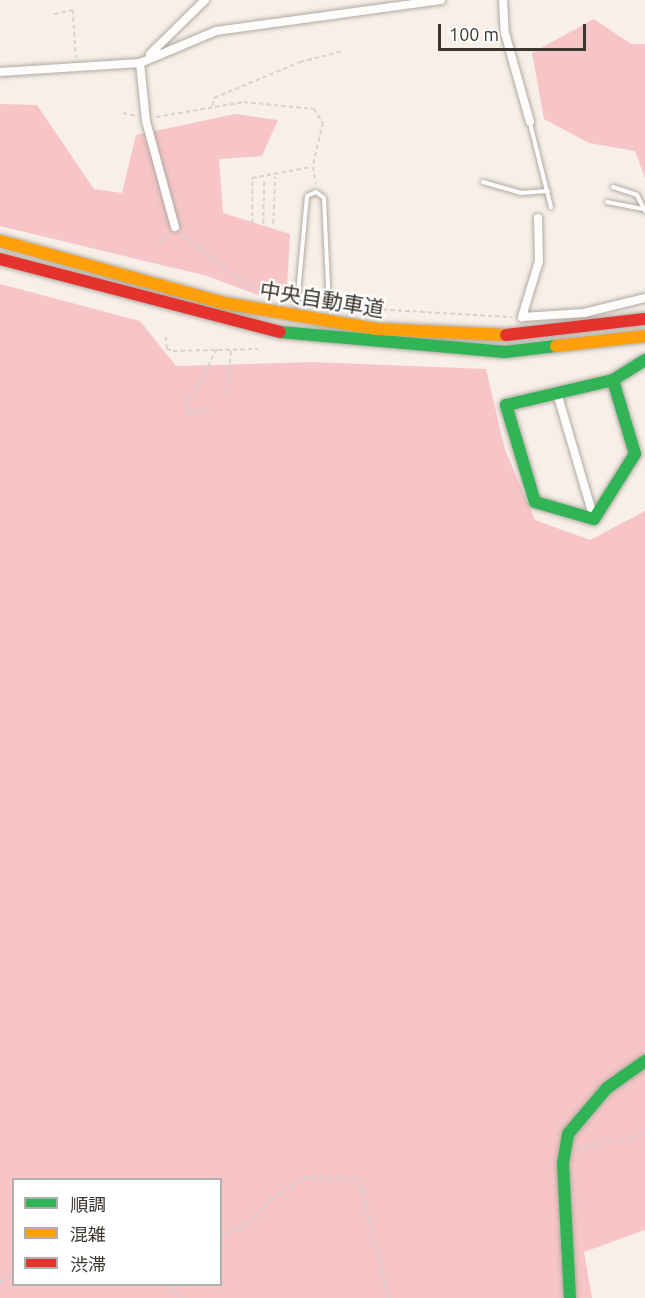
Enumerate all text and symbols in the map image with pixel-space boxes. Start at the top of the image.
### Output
scale bar [441,12,590,50]
text: 100 m [449,24,499,44]
street label: 中央自動車道 [258,277,386,321]
legend [12,1178,222,1286]
text: 順調 [70,1194,106,1214]
text: 混雑 [70,1224,106,1244]
text: 渋滞 [70,1254,106,1274]

